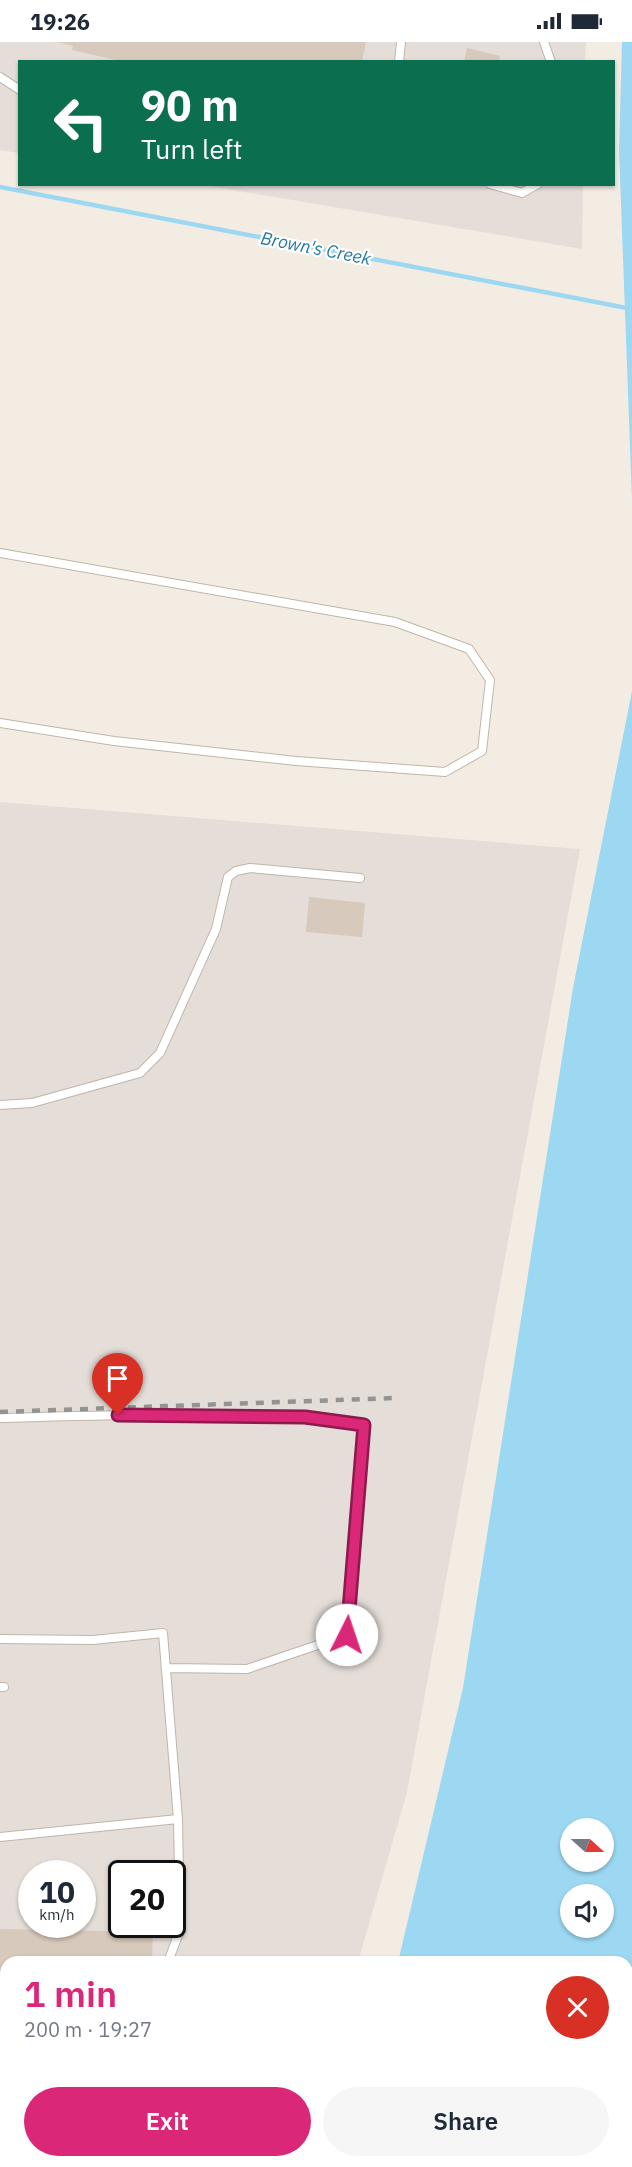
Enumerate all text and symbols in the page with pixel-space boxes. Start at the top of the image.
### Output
text: 19:26 [30,7,90,36]
text: 90 m [141,78,239,133]
icon: left [42,84,120,162]
text: Turn left [141,131,242,166]
water label: Brown's Creek [259,226,374,270]
pin [92,1353,143,1415]
icon: arrive [101,1362,134,1395]
position arrow [315,1603,379,1667]
north arrow [560,1818,614,1872]
map controls [560,1818,614,1938]
speed limit sign: 20 [108,1860,186,1938]
text: 10 [39,1872,75,1911]
button: sound [560,1884,614,1938]
text: km/h [39,1905,75,1924]
text: 1 min [24,1970,117,2017]
button: close [546,1976,609,2039]
text: 200 m · 19:27 [24,2016,152,2043]
button: Exit [24,2087,311,2156]
button: Share [323,2087,609,2156]

